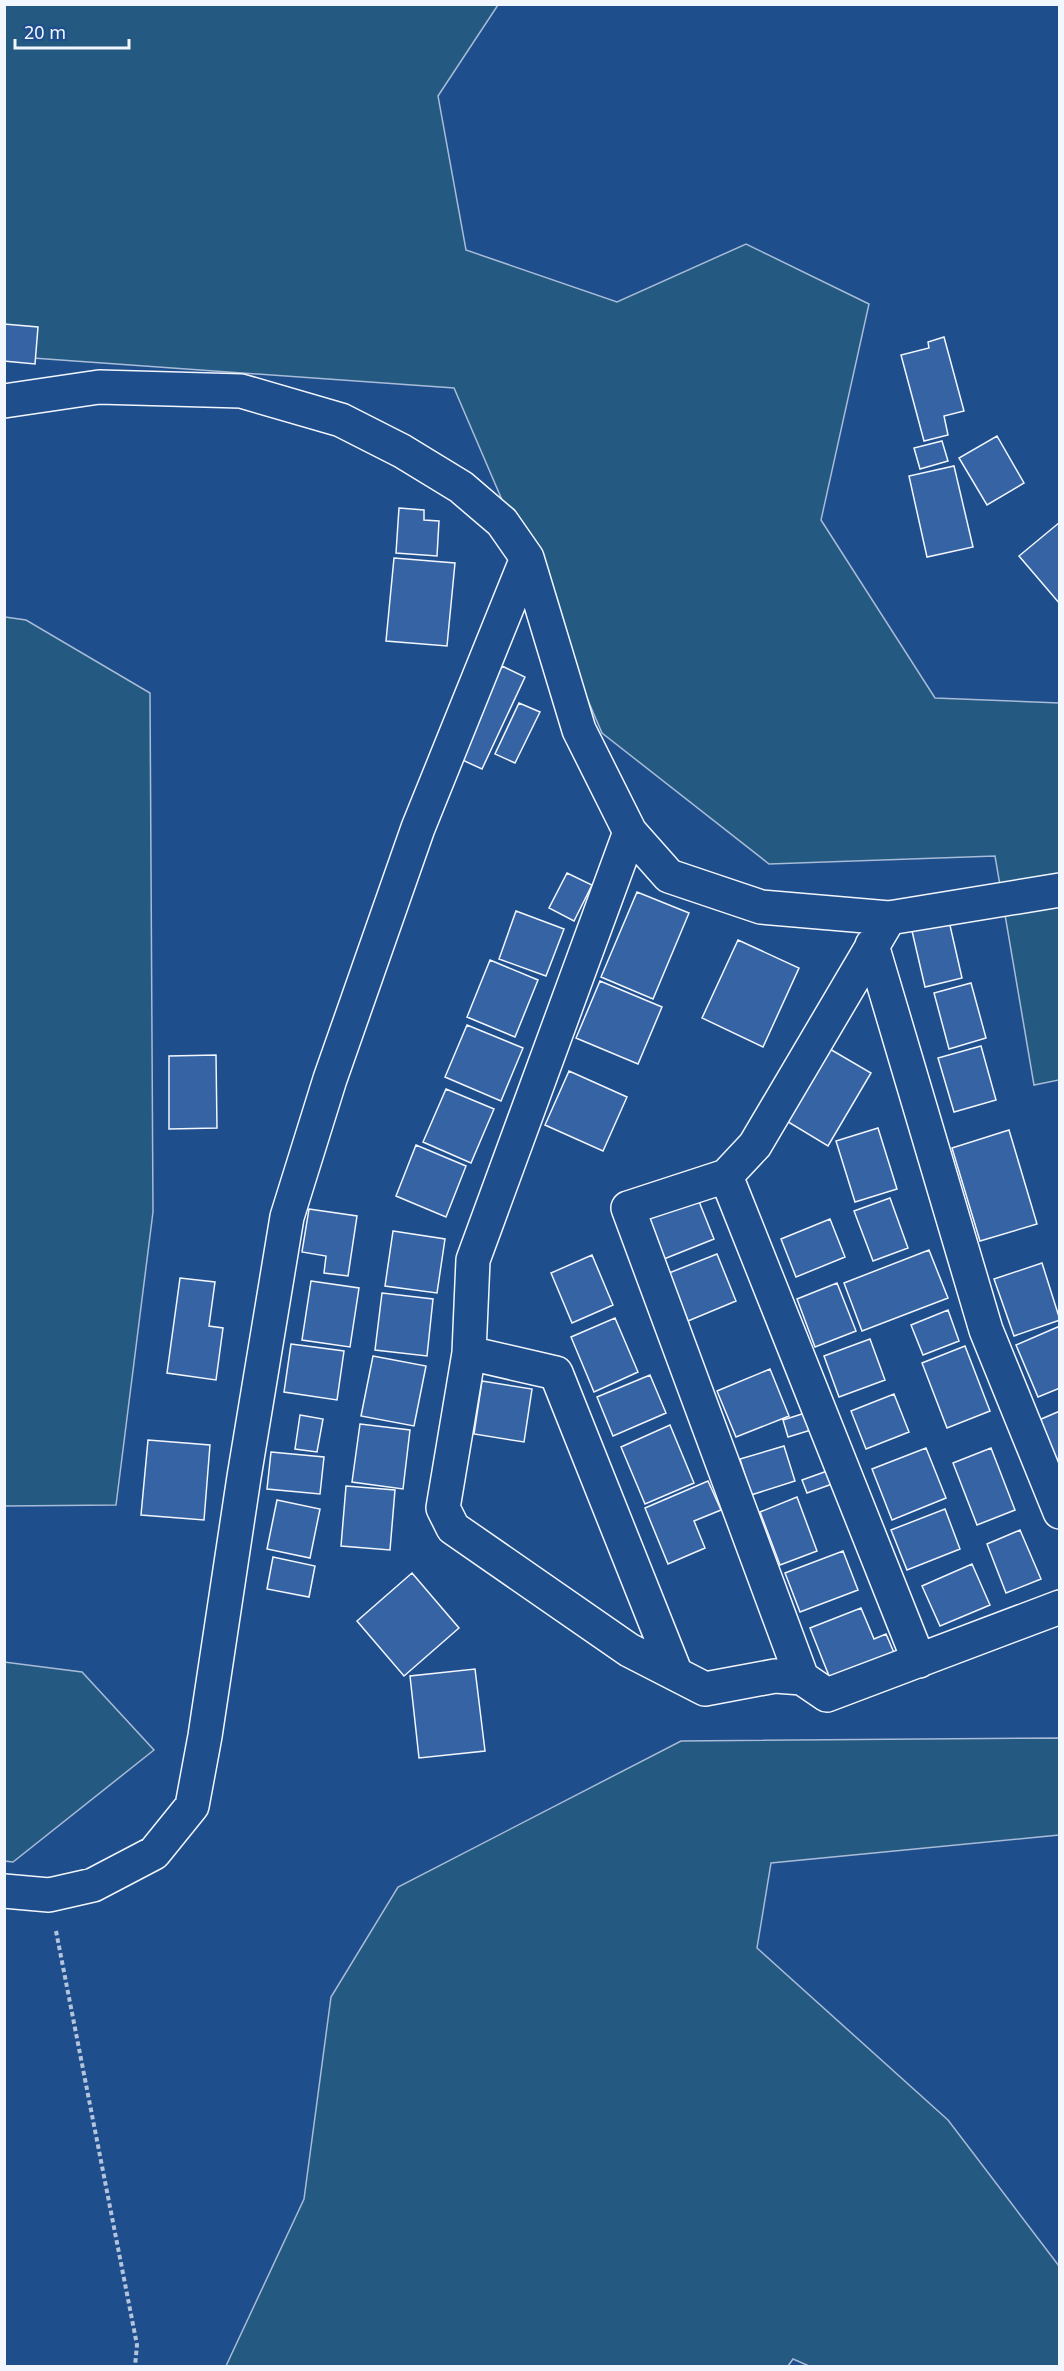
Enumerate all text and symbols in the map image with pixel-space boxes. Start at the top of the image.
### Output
scale bar [15,12,129,50]
text: 20 m [24,20,66,44]

